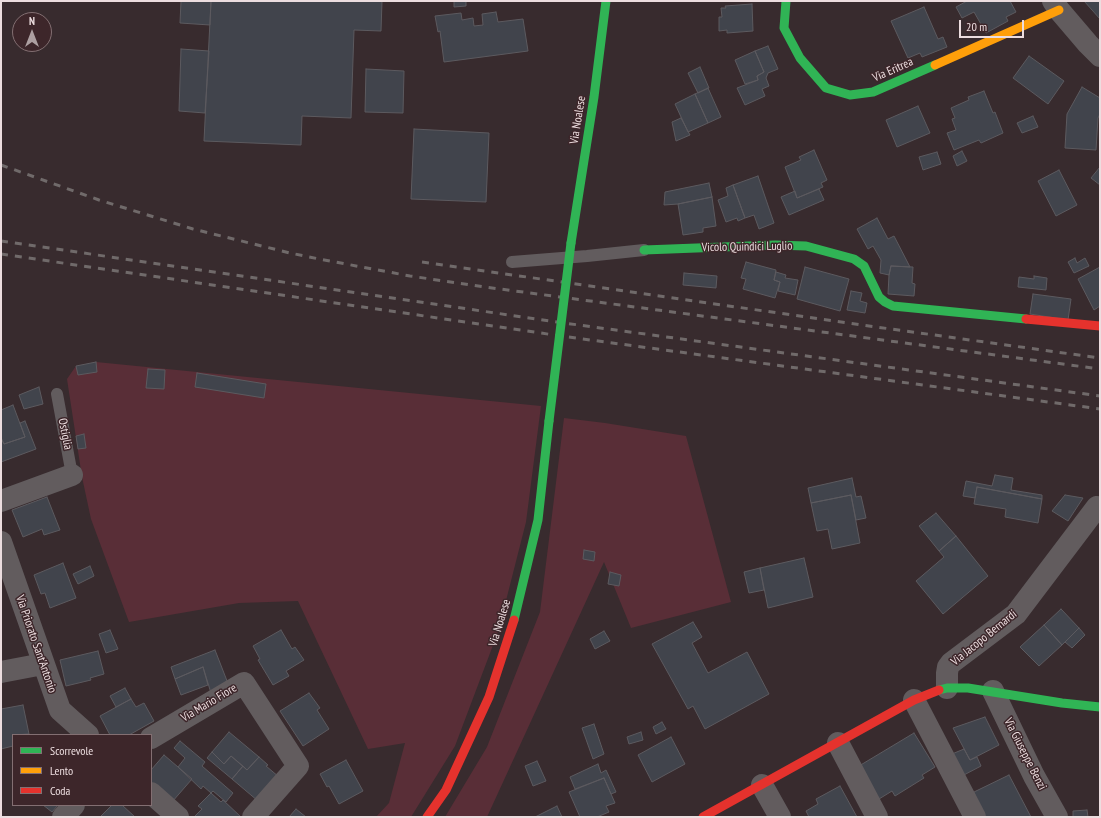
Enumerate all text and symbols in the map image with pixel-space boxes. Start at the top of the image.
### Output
north arrow [12,12,52,52]
scale bar [961,12,1026,38]
text: N [29,14,35,28]
text: 20 m [966,19,987,34]
street label: Via Eritrea [870,55,916,85]
street label: Via Noalese [567,95,589,145]
street label: Vicolo Quindici Luglio [702,239,792,255]
street label: Ostiglia [55,417,75,451]
street label: Via Priorato Sant'Antonio [12,593,60,695]
street label: Via Noalese [486,598,514,648]
street label: Via Jacopo Bernardi [948,607,1020,669]
street label: Via Mario Fiore [178,681,240,725]
street label: Via Giuseppe Benzi [1001,716,1049,792]
legend [12,734,152,806]
text: Scorrevole [50,743,93,758]
text: Lento [50,763,73,778]
text: Coda [50,783,70,798]

